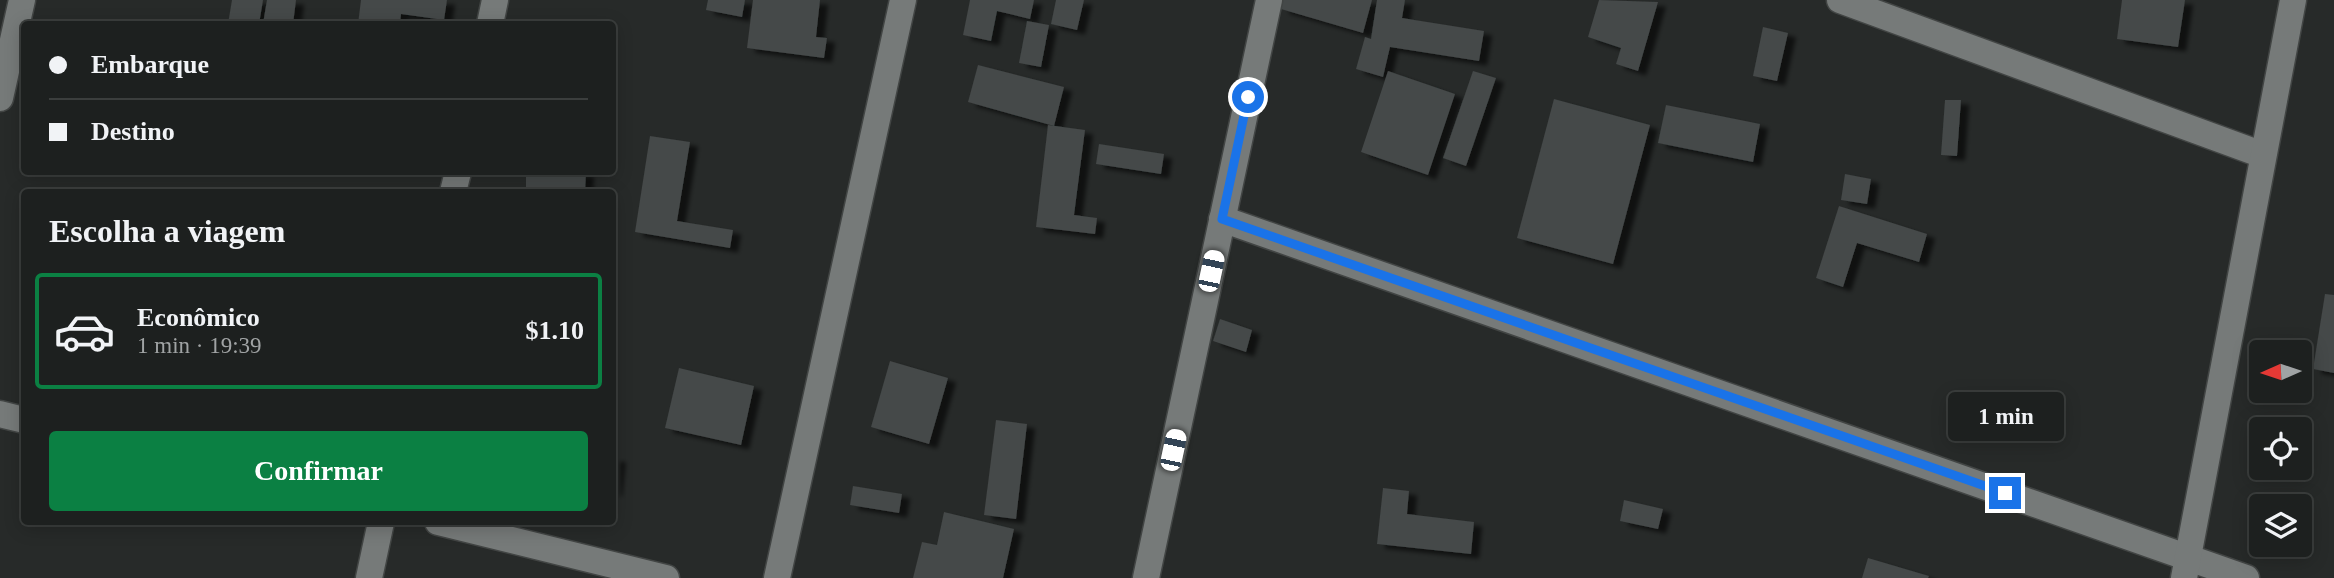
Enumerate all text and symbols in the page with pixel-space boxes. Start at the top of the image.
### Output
text: Embarque [91,50,209,79]
route start [1232,81,1264,113]
text: Destino [91,117,175,146]
text: Escolha a viagem [49,213,285,249]
car [1197,248,1226,294]
icon: car [53,300,116,363]
text: Econômico [137,303,260,332]
text: $1.10 [526,316,584,345]
text: 1 min · 19:39 [137,333,262,358]
north arrow [2249,340,2312,402]
map controls [2249,340,2312,557]
callout: 1 min [1947,392,2063,440]
text: 1 min [1978,404,2034,429]
button: locate [2249,417,2312,480]
car [1159,427,1188,473]
button: Confirmar [49,431,588,511]
route end [1989,477,2021,509]
button: layers [2249,494,2312,557]

